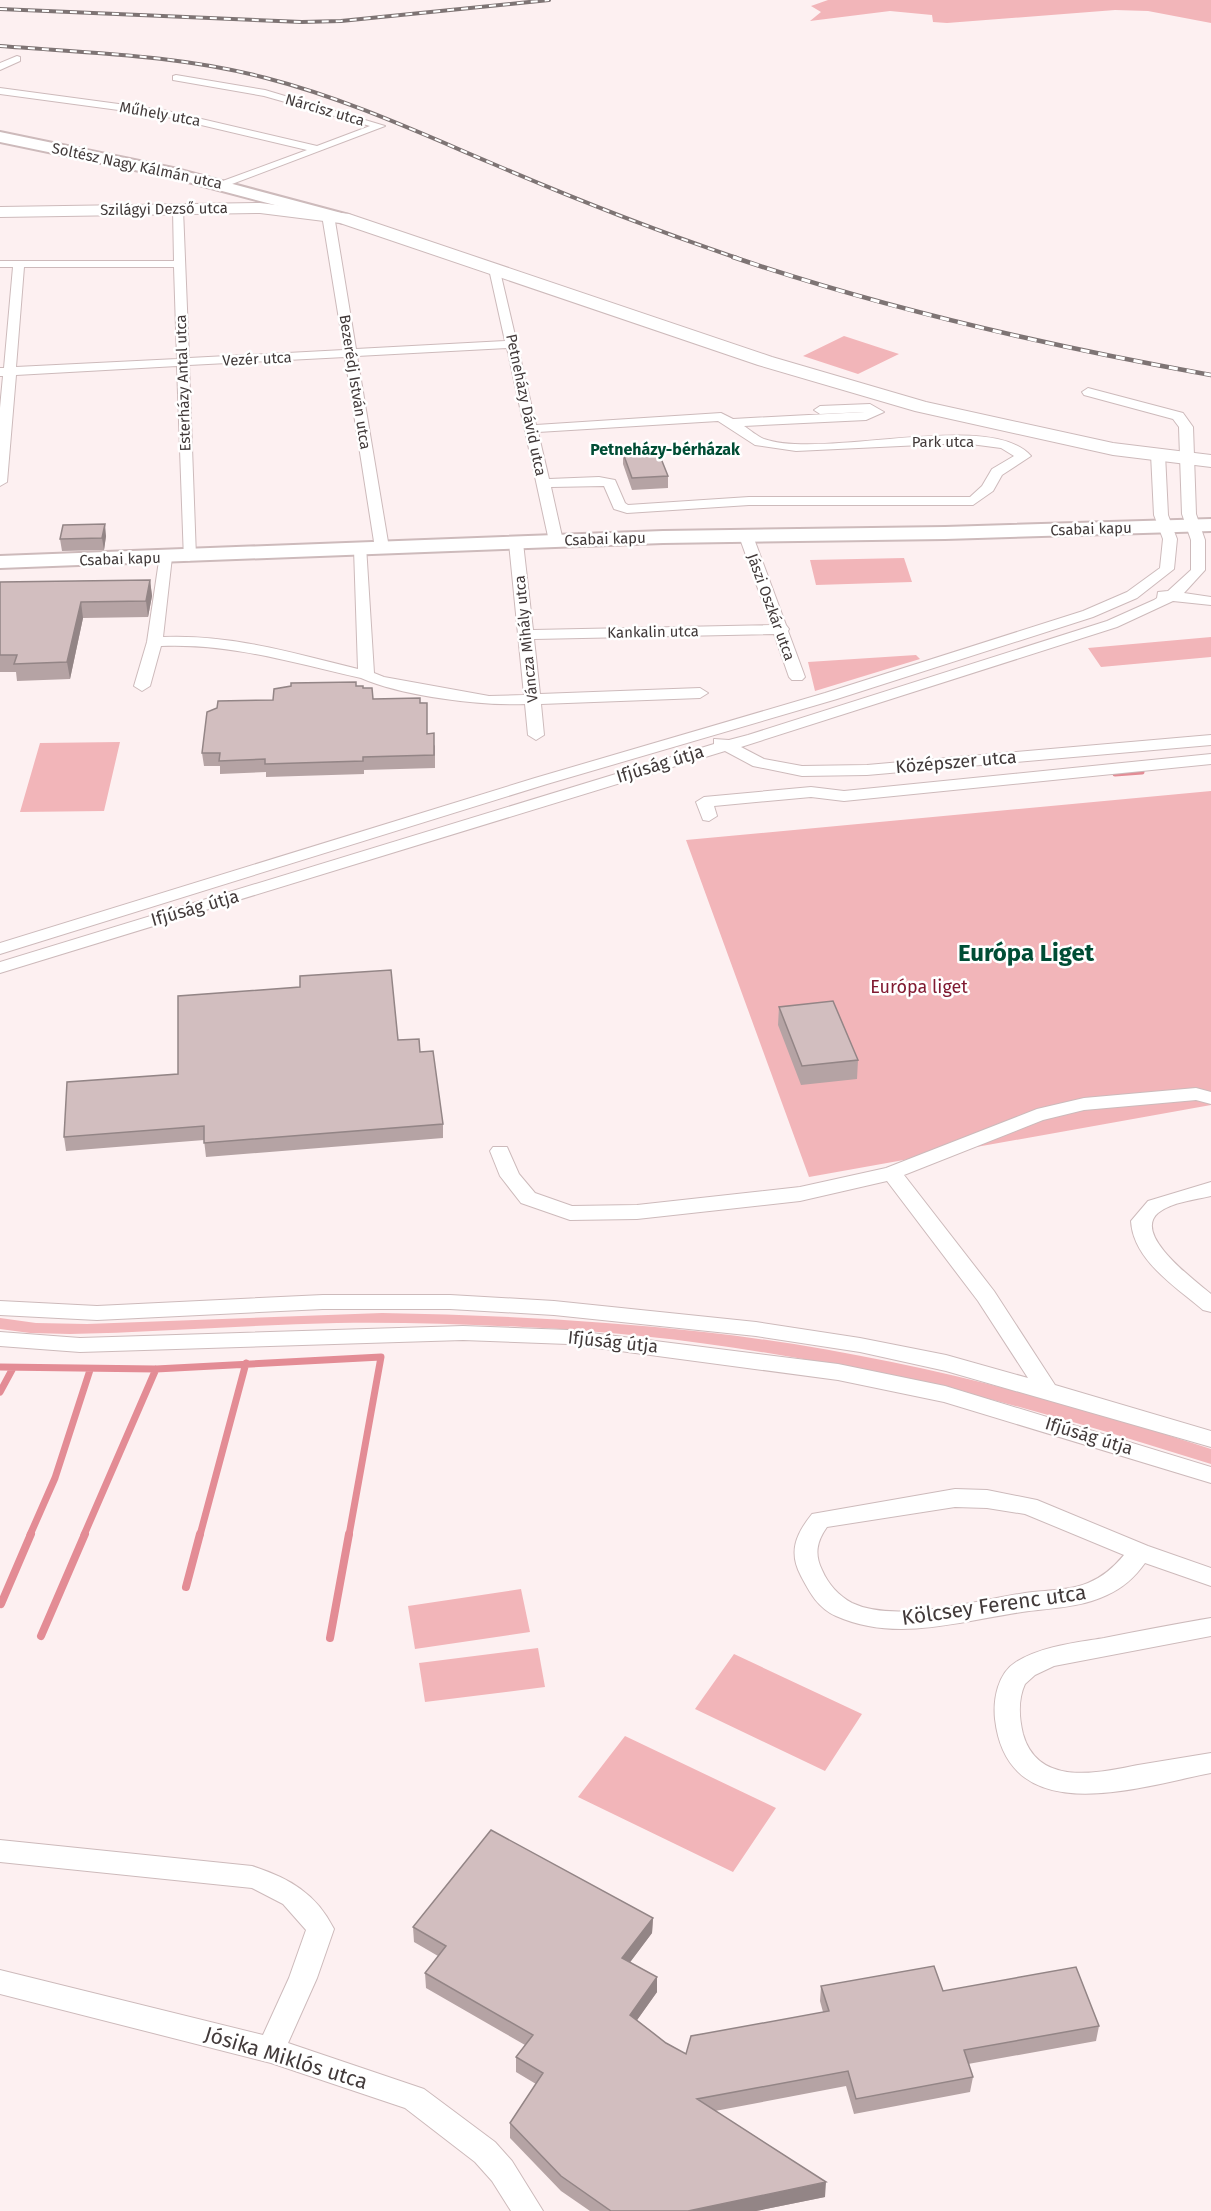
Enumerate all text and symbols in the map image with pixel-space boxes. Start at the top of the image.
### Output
street label: Nárcisz utca [283,90,367,130]
street label: Műhely utca [118,98,202,130]
street label: Soltész Nagy Kálmán utca [50,139,224,193]
street label: Szilágyi Dezső utca [100,199,228,219]
street label: Bezerédj István utca [335,313,375,451]
street label: Esterházy Antal utca [172,314,194,452]
street label: Petneházy Dávid utca [502,332,550,478]
street label: Vezér utca [222,348,292,370]
street label: Park utca [912,433,974,451]
district label: Petneházy-bérházak [590,440,740,459]
street label: Csabai kapu [1050,519,1132,539]
street label: Csabai kapu [564,529,646,549]
street label: Csabai kapu [79,549,161,569]
street label: Jászi Oszkár utca [743,551,799,663]
street label: Váncza Mihály utca [510,575,542,703]
street label: Kankalin utca [607,622,699,642]
street label: Ifjúság útja [613,740,707,788]
street label: Középszer utca [894,746,1018,778]
street label: Ifjúság útja [148,885,242,931]
district label: Európa Liget [958,939,1095,967]
park label: Európa liget [870,976,968,998]
street label: Ifjúság útja [567,1326,659,1358]
street label: Ifjúság útja [1042,1412,1136,1460]
street label: Kölcsey Ferenc utca [900,1579,1088,1631]
street label: Jósika Miklós utca [201,2021,371,2095]

